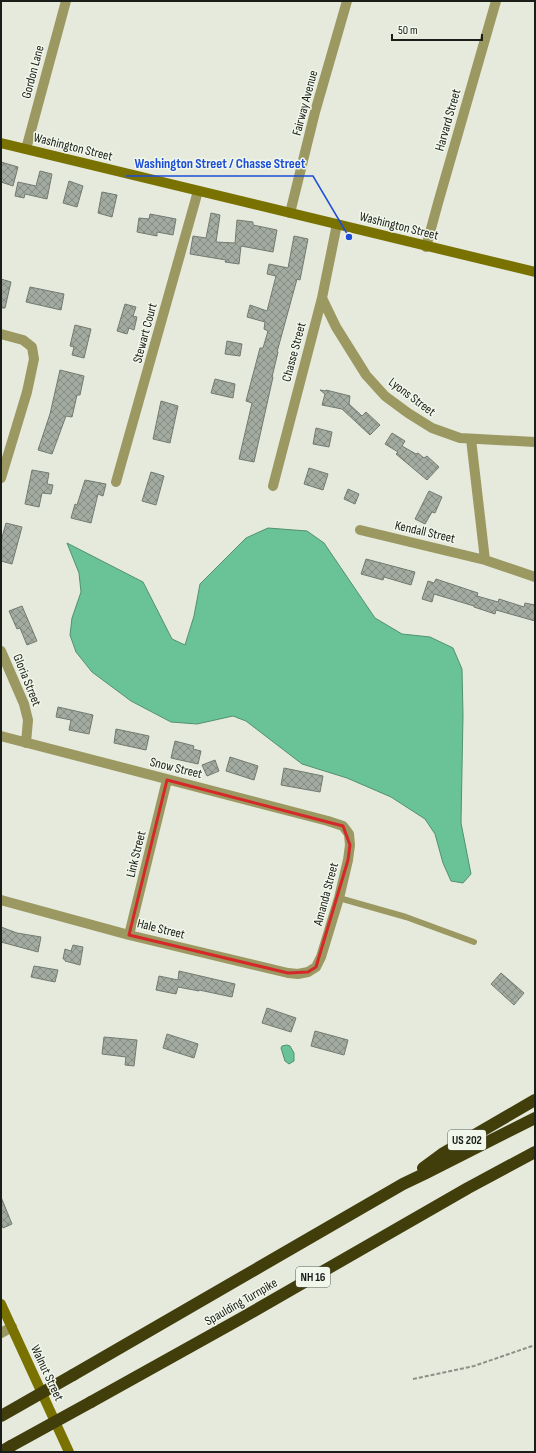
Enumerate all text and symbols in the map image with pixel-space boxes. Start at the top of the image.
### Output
scale bar [392,16,482,42]
text: 50 m [398,23,418,38]
street label: Gordon Lane [18,44,48,100]
street label: Fairway Avenue [289,69,321,137]
street label: Harvard Street [432,87,464,153]
street label: Washington Street [32,129,114,165]
callout: Washington Street / Chasse Street [126,150,313,176]
text: Washington Street / Chasse Street [135,155,306,172]
street label: Washington Street [358,208,440,244]
street label: Stewart Court [129,301,161,365]
street label: Chasse Street [278,321,310,383]
street label: Lyons Street [385,374,439,420]
street label: Kendall Street [393,517,457,547]
street label: Gloria Street [9,652,45,709]
street label: Snow Street [148,754,204,782]
street label: Link Street [123,829,149,879]
street label: Amanda Street [310,861,342,928]
street label: Hale Street [135,915,187,943]
road number: US 202 [448,1130,486,1150]
road number: NH 16 [296,1267,330,1287]
street label: Spaulding Turnpike [202,1275,280,1329]
street label: Walnut Street [27,1342,67,1404]

